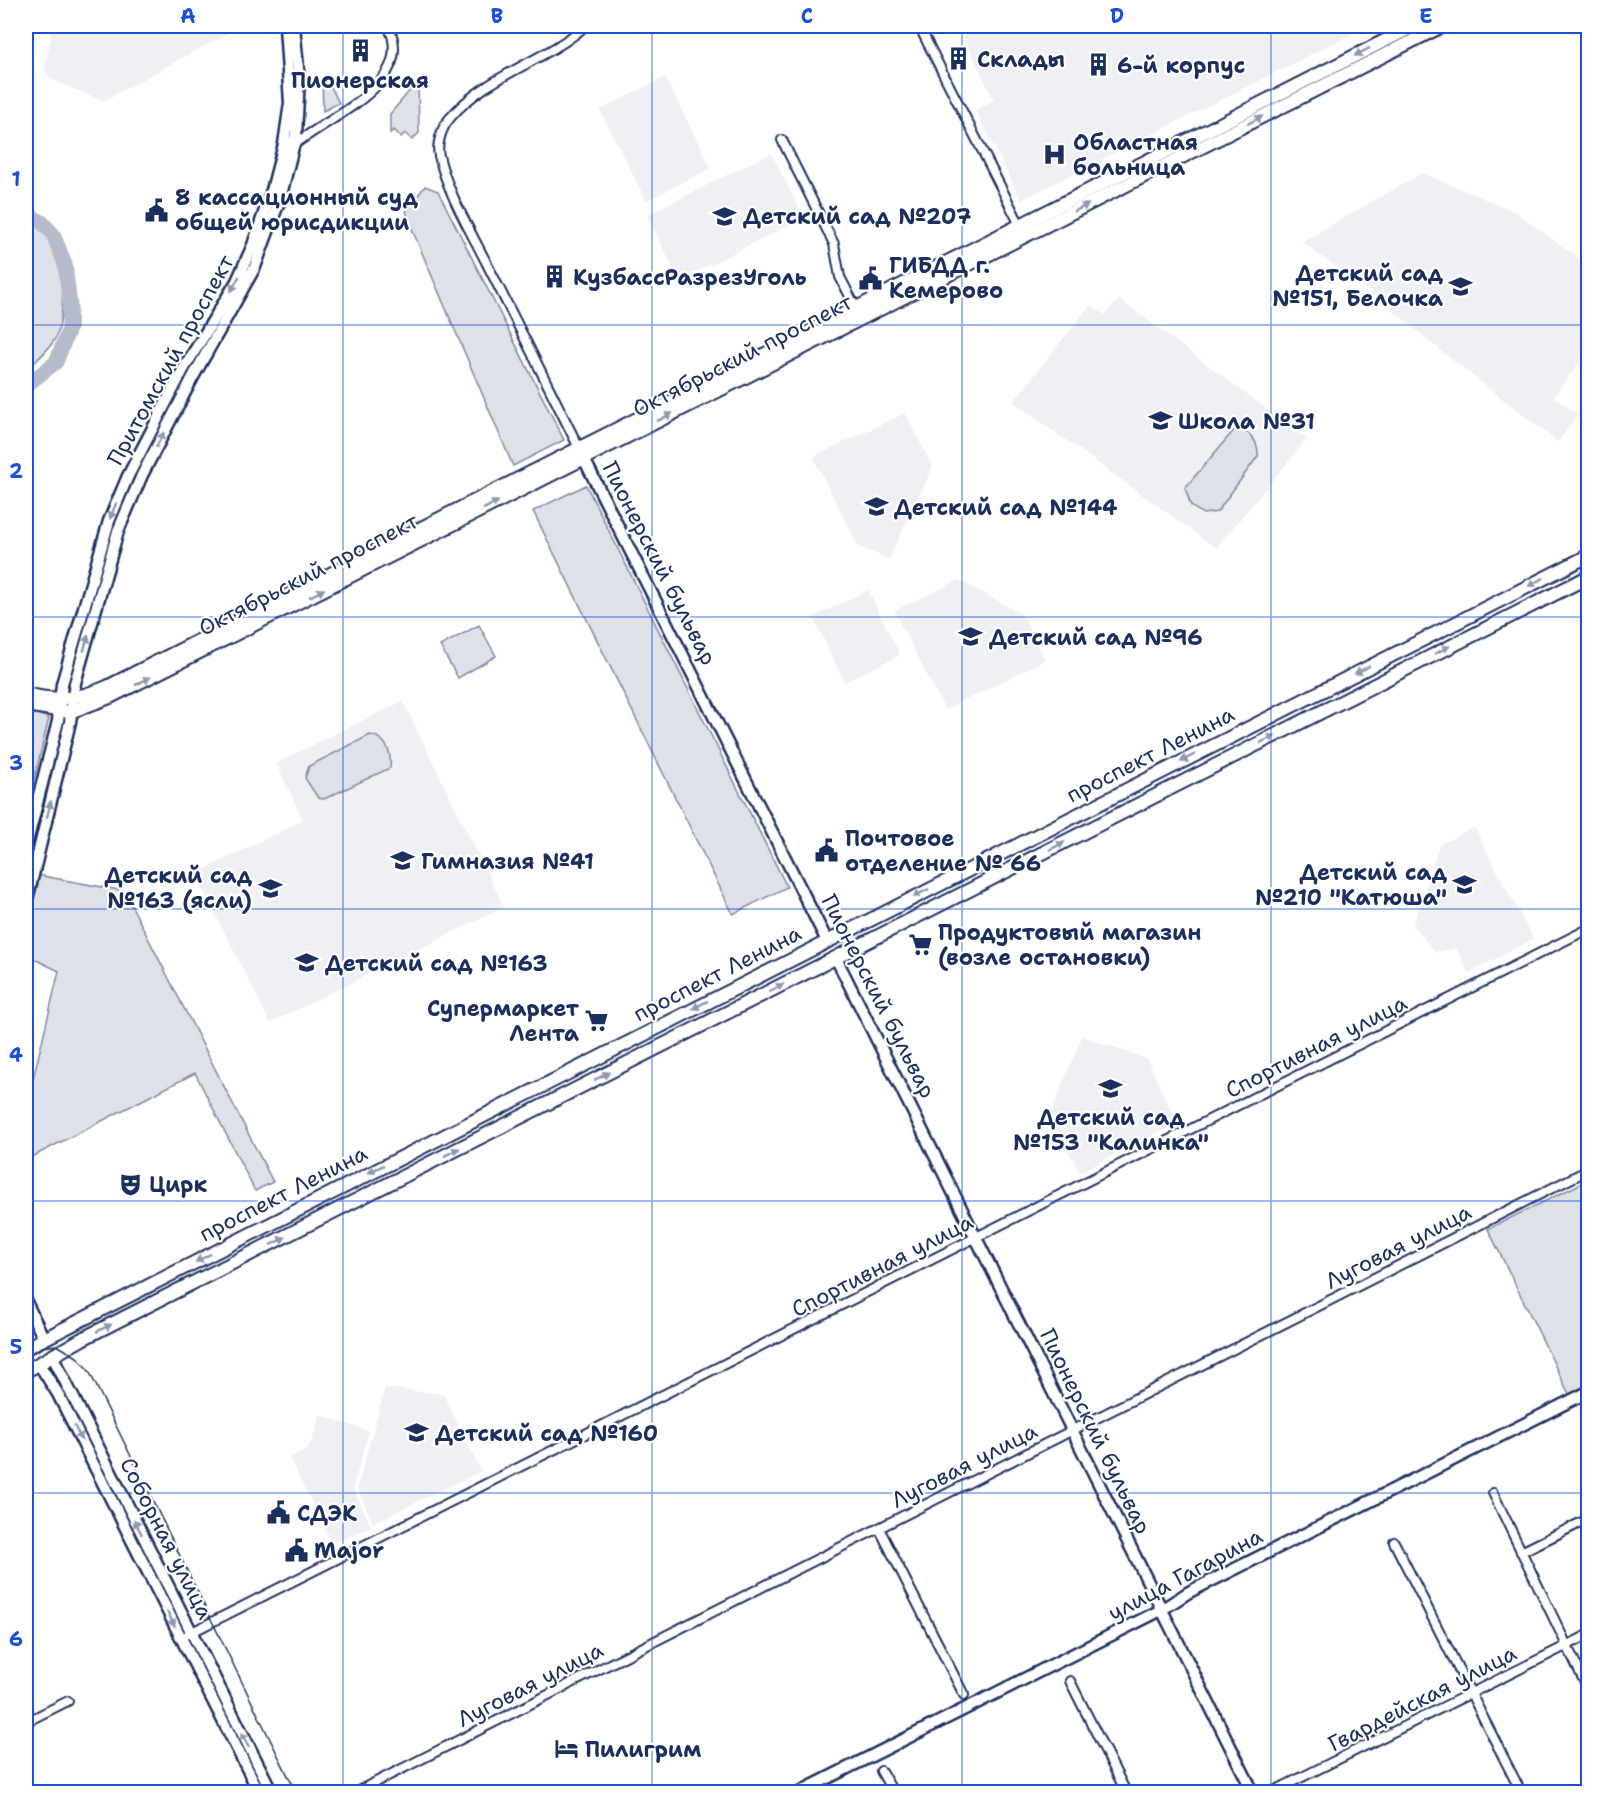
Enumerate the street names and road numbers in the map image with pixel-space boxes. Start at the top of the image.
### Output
street label: Притомский проспект [100,249,241,471]
street label: Октябрьский проспект [627,287,858,423]
street label: Пионерский бульвар [596,456,724,670]
street label: Октябрьский проспект [193,506,424,642]
street label: проспект Ленина [1061,699,1239,809]
street label: Пионерский бульвар [815,889,943,1103]
street label: проспект Ленина [628,918,806,1028]
street label: Спортивная улица [1221,988,1412,1105]
street label: проспект Ленина [194,1138,372,1248]
street label: Луговая улица [1320,1197,1476,1296]
street label: Спортивная улица [787,1207,978,1324]
street label: Пионерский бульвар [1033,1324,1158,1539]
street label: Луговая улица [886,1416,1042,1515]
street label: Соборная улица [113,1452,220,1624]
street label: улица Гагарина [1103,1521,1268,1627]
street label: Луговая улица [452,1635,608,1734]
street label: Гвардейская улица [1323,1638,1522,1759]

